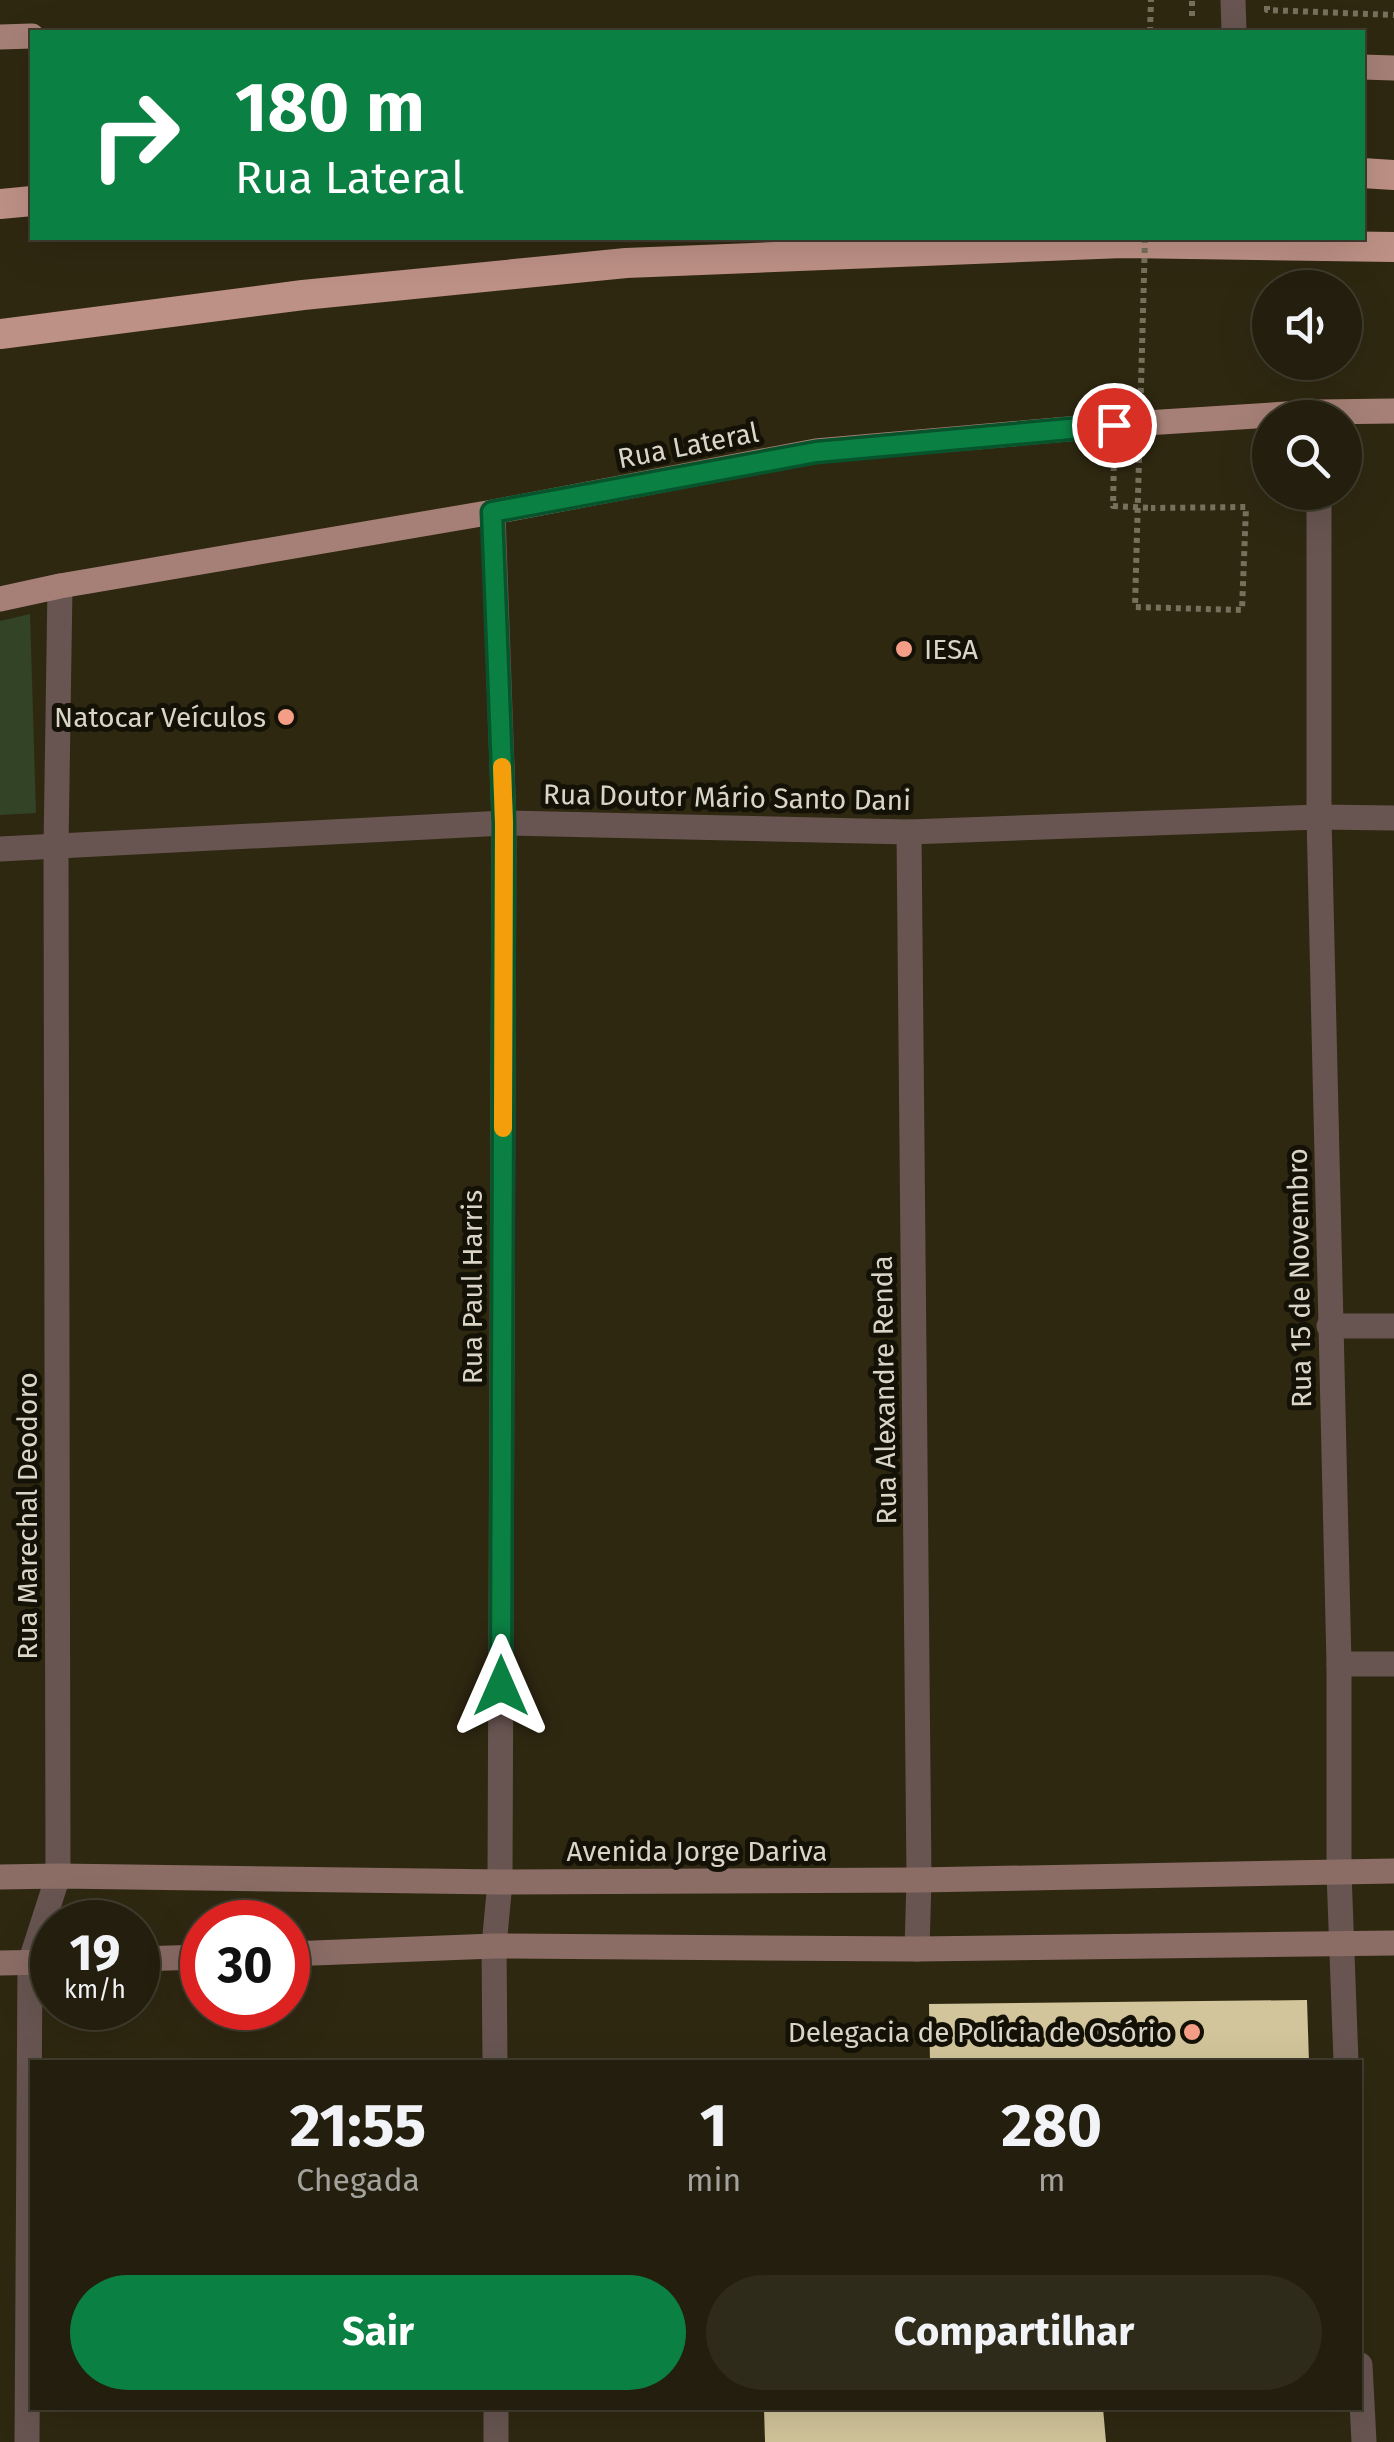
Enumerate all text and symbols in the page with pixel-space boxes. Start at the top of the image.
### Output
text: 180 m [235,66,425,150]
icon: right [70,70,200,200]
text: Rua Lateral [235,151,464,205]
map controls [1252,270,1362,510]
button: sound [1252,270,1362,380]
pin [1072,383,1157,468]
icon: arrive [1087,398,1142,453]
button: search [1252,400,1362,510]
street label: Rua Lateral [615,416,761,475]
place label: IESA [924,633,978,666]
marker: IESA [893,638,915,660]
place label: Natocar Veículos [54,701,266,734]
marker: Natocar Veículos [275,706,297,728]
street label: Rua Doutor Mário Santo Dani [543,778,911,817]
street label: Rua 15 de Novembro [1281,1148,1318,1408]
street label: Rua Paul Harris [456,1190,489,1384]
street label: Rua Alexandre Renda [866,1255,903,1525]
street label: Rua Marechal Deodoro [11,1372,44,1660]
position arrow [449,1634,553,1738]
street label: Avenida Jorge Dariva [567,1835,828,1868]
speed limit sign: 30 [180,1900,310,2030]
text: 19 [69,1923,121,1983]
text: km/h [64,1975,126,2005]
place label: Delegacia de Polícia de Osório [788,2016,1172,2049]
marker: Delegacia de Polícia de Osório [1181,2021,1203,2043]
text: 21:55 [290,2090,426,2162]
text: 1 [700,2090,728,2162]
text: 280 [1001,2090,1102,2162]
text: Chegada [296,2161,420,2199]
text: min [686,2161,741,2199]
text: m [1038,2161,1065,2199]
button: Sair [70,2275,686,2390]
button: Compartilhar [706,2275,1322,2390]

